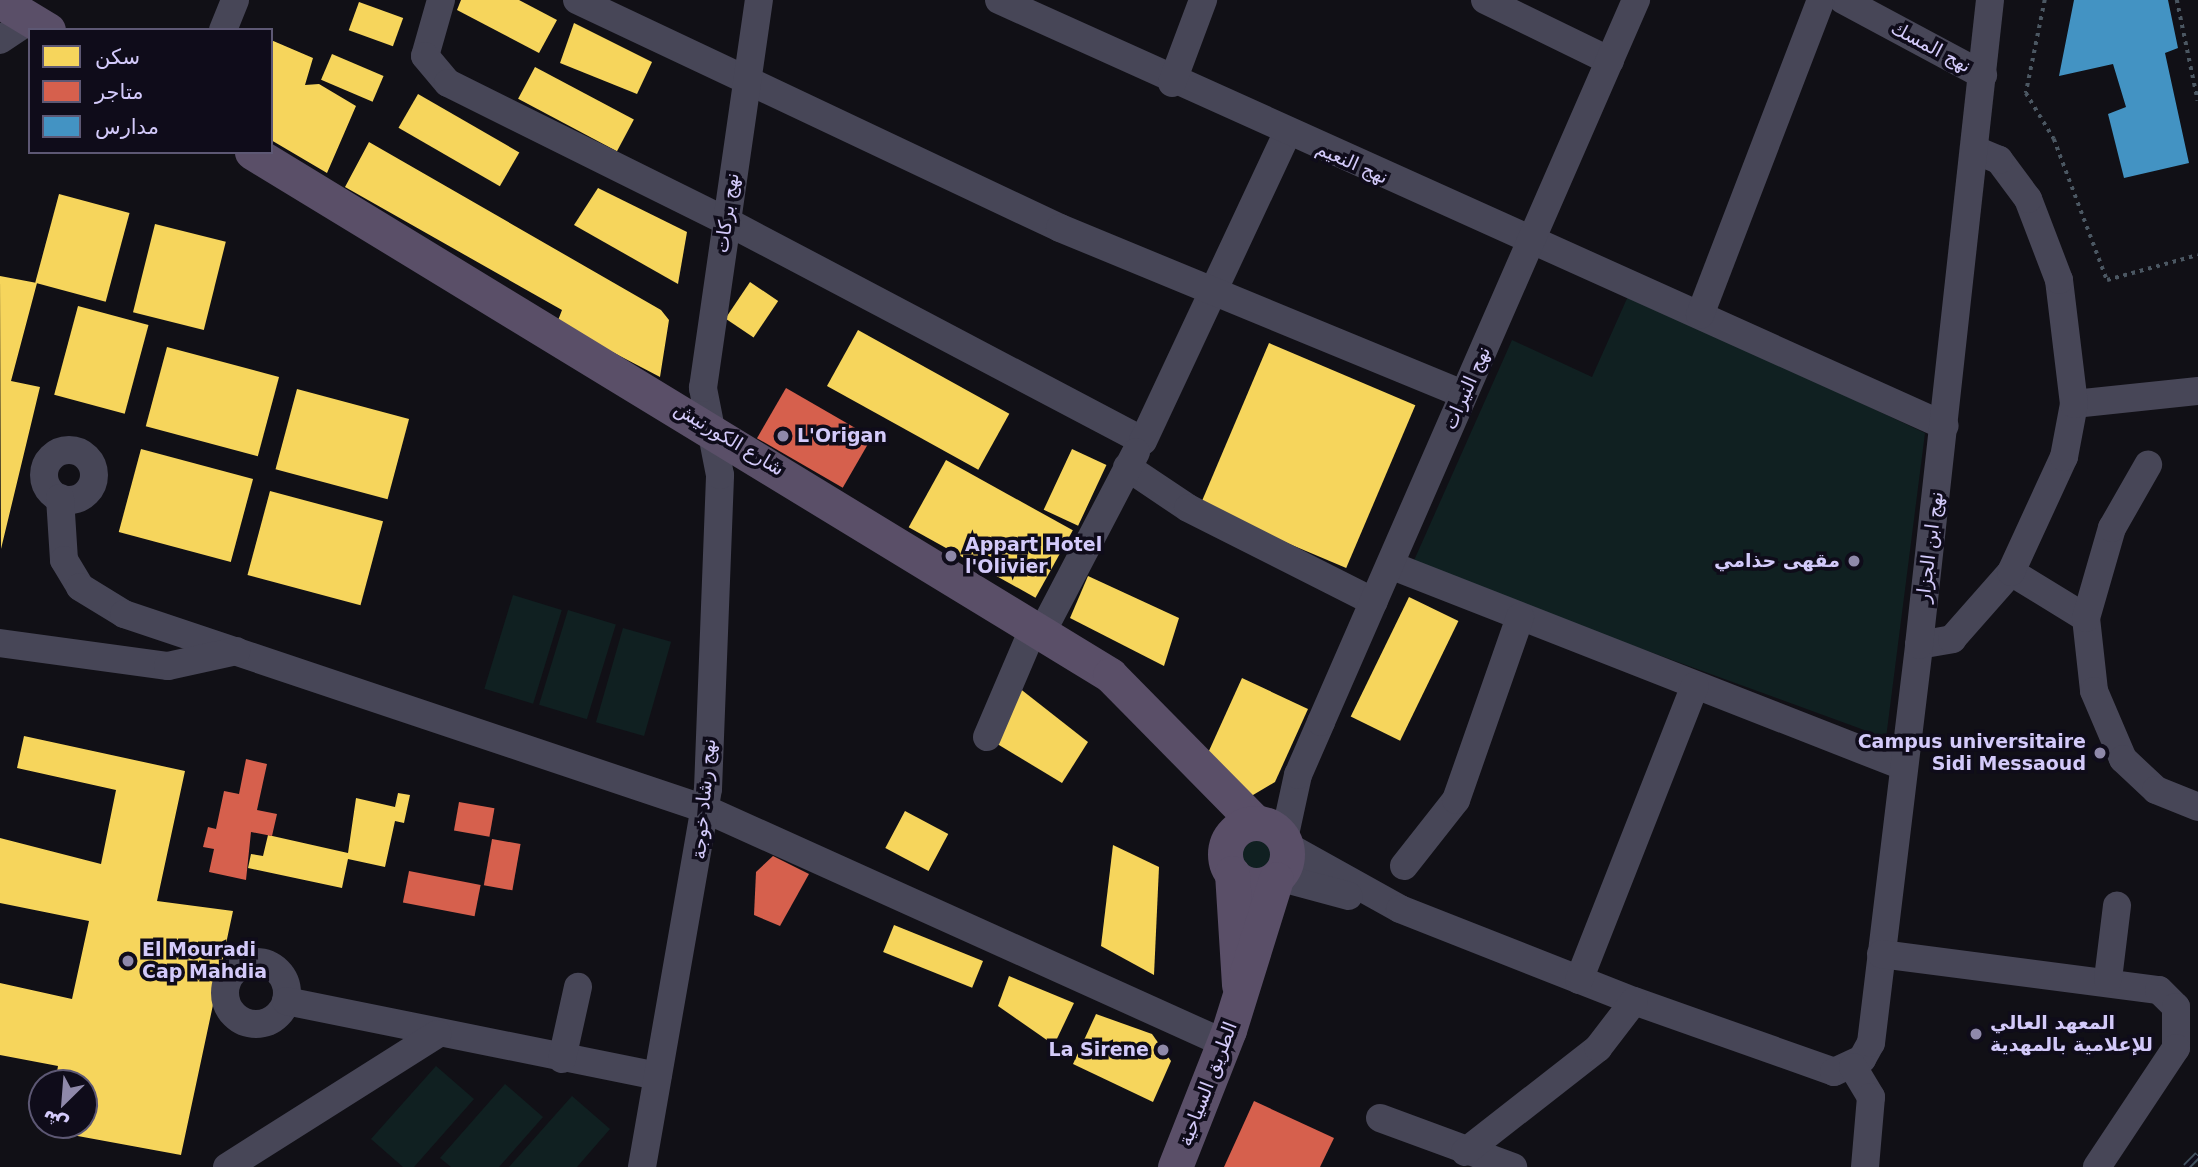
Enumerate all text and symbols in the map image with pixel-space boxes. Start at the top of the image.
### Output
street label: نهج المسك [1887,16,1975,78]
legend [28,28,273,154]
text: سكن [95,45,140,69]
text: متاجر [95,80,144,104]
text: مدارس [95,115,159,139]
street label: نهج النعيم [1312,137,1392,189]
street label: نهج بركات [710,171,744,255]
street label: نهج النيرات [1439,343,1495,433]
street label: شارع الكورنيش [670,397,788,481]
place label: L'Origan [797,425,887,447]
marker: L'Origan [775,428,791,444]
street label: نهج ابن الجزار [1912,490,1948,604]
place label: Appart Hotel l'Olivier [965,534,1102,578]
marker: Appart Hotel l'Olivier [943,548,959,564]
place label: مقهى حذامي [1714,550,1840,572]
marker: مقهى حذامي [1846,553,1862,569]
place label: Campus universitaire Sidi Messaoud [1858,731,2086,775]
street label: نهج رشاد خوجة [687,738,721,860]
marker: Campus universitaire Sidi Messaoud [2092,745,2108,761]
place label: El Mouradi Cap Mahdia [142,939,267,983]
marker: El Mouradi Cap Mahdia [120,953,136,969]
place label: المعهد العالي للإعلامية بالمهدية [1990,1012,2153,1056]
street label: الطريق السياحية [1174,1019,1242,1149]
marker: المعهد العالي للإعلامية بالمهدية [1968,1026,1984,1042]
place label: La Sirene [1049,1039,1149,1061]
marker: La Sirene [1155,1042,1171,1058]
north arrow [28,1069,98,1139]
text: ش [38,1106,72,1137]

